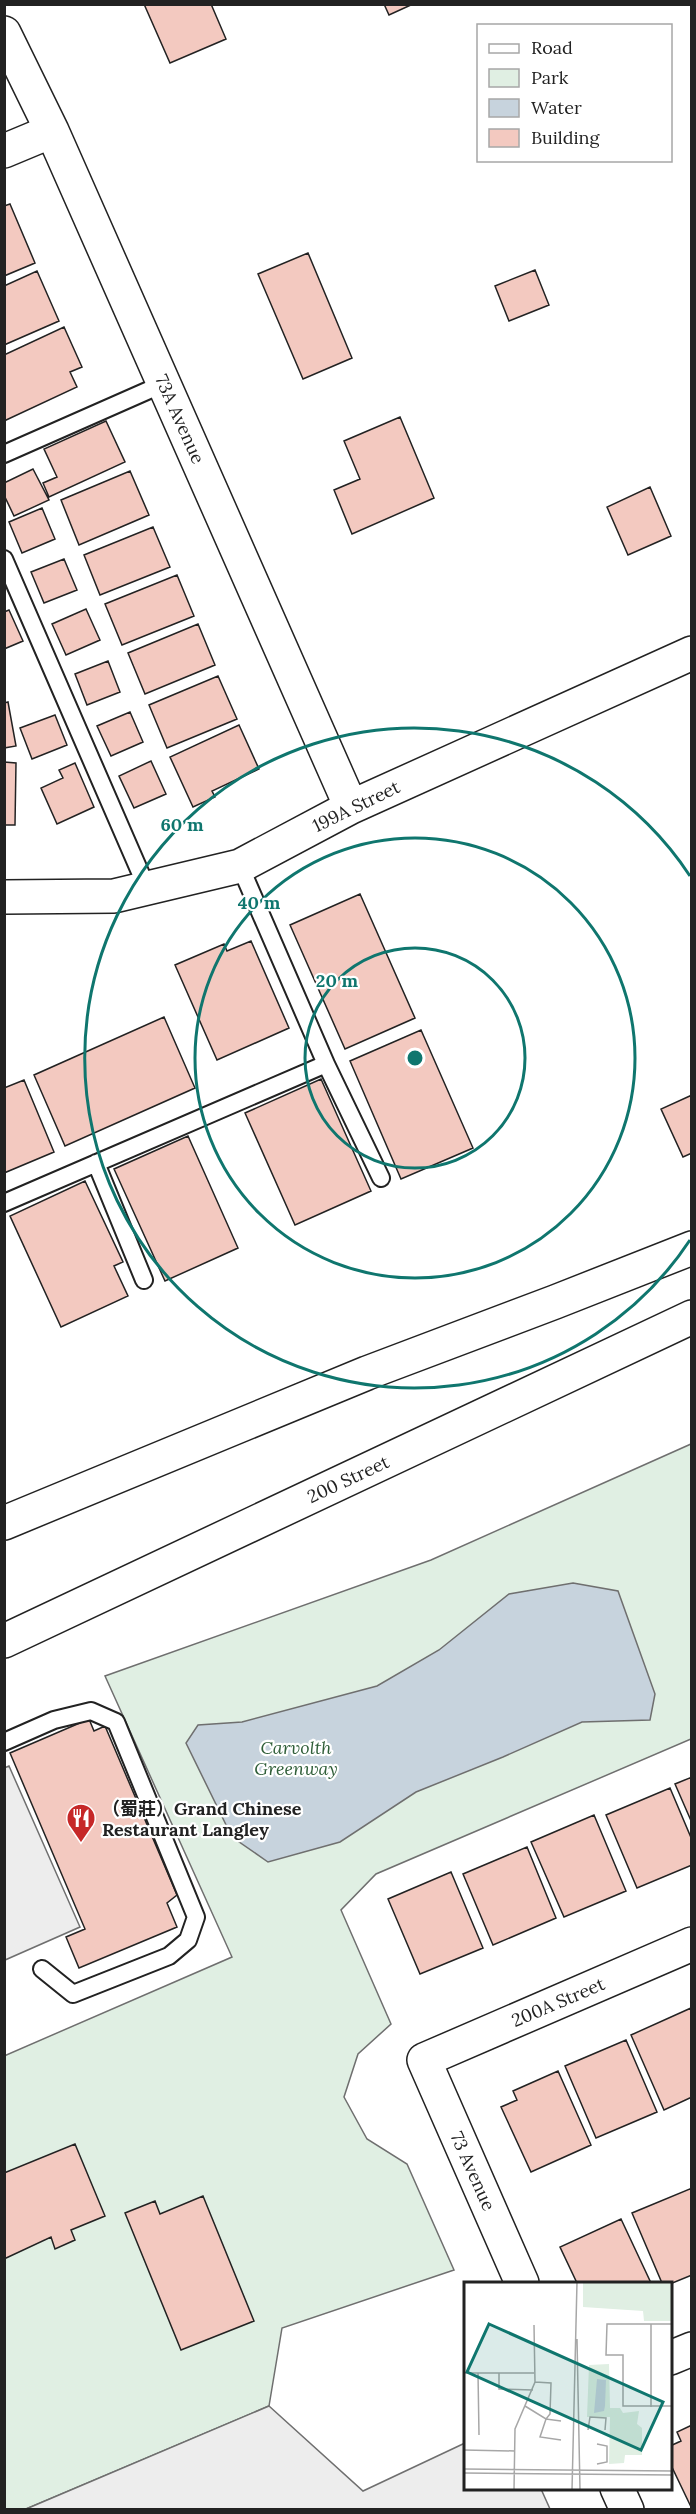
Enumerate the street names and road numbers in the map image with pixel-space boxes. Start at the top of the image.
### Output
street label: 73A Avenue [150,371,210,467]
street label: 199A Street [309,775,403,837]
street label: 200 Street [303,1450,393,1508]
street label: 200A Street [508,1972,608,2032]
street label: 73 Avenue [445,2128,501,2214]

